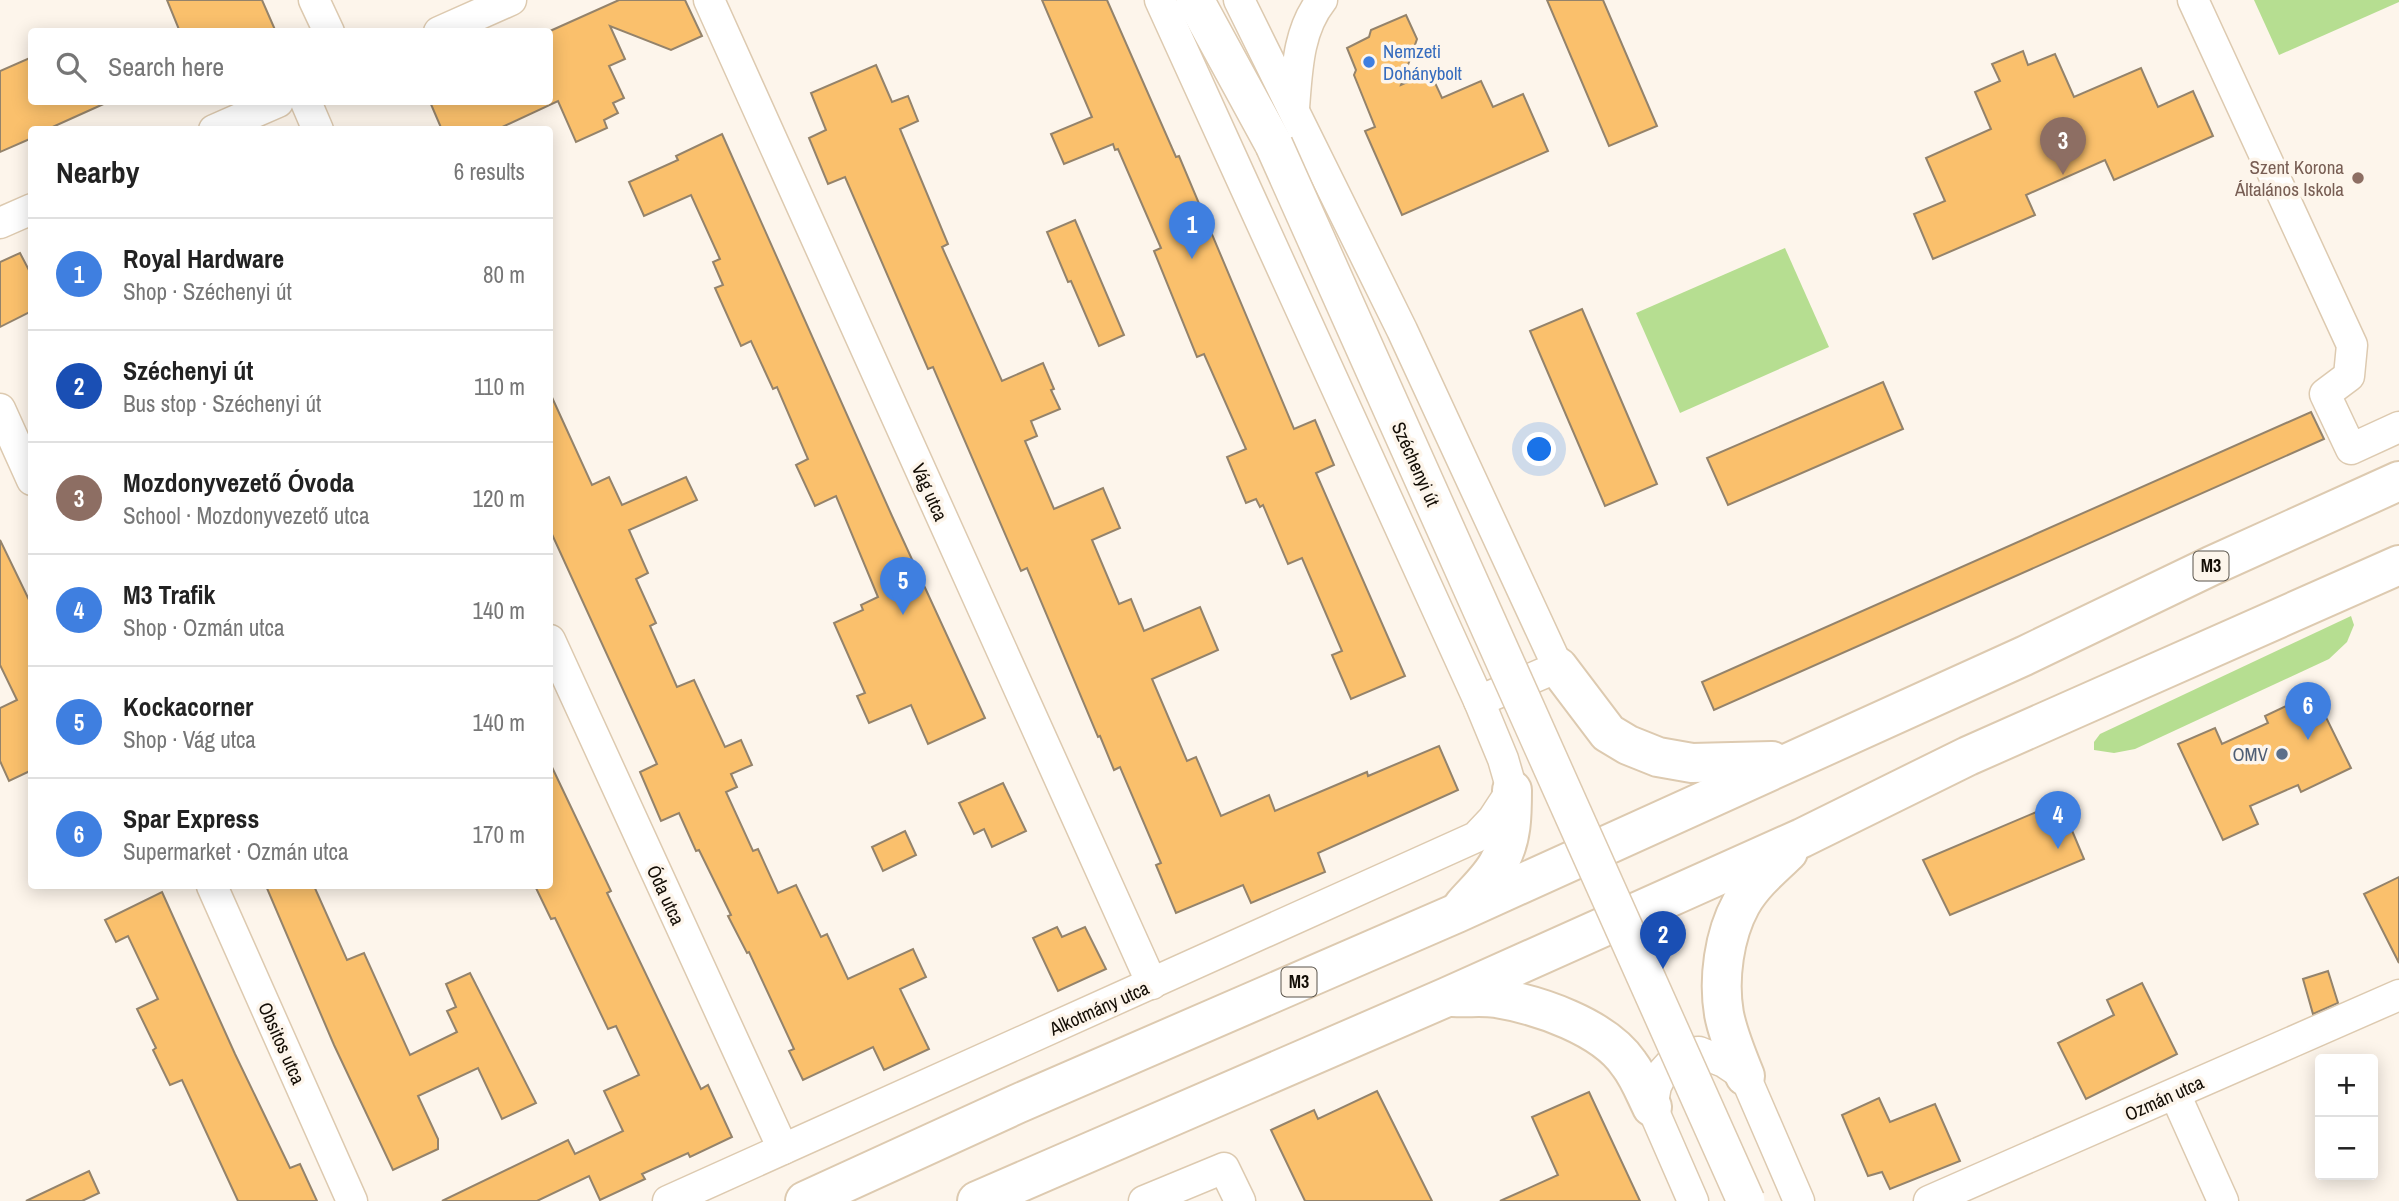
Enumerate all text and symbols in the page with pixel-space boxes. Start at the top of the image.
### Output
search box [28,28,553,105]
place label: Nemzeti Dohánybolt [1383,38,1462,86]
icon: search [52,48,90,86]
text: Search here [108,49,224,84]
marker: Nemzeti Dohánybolt [1361,54,1377,70]
pin: 3 [2040,117,2086,175]
text: Nearby [56,152,139,192]
place label: Szent Korona Általános Iskola [2234,154,2344,202]
text: 6 results [454,156,525,187]
marker: Szent Korona Általános Iskola [2350,170,2366,186]
pin: 1 [1169,201,1215,259]
text: Royal Hardware [123,241,284,276]
text: 1 [74,259,84,290]
text: 80 m [483,259,525,290]
text: Shop · Széchenyi út [123,276,292,307]
text: Széchenyi út [123,353,253,388]
text: 2 [74,371,84,402]
text: 110 m [474,371,525,402]
text: Bus stop · Széchenyi út [123,388,321,419]
street label: Széchenyi út [1386,418,1446,511]
your location [1522,432,1556,466]
street label: Vág utca [906,459,954,525]
text: Mozdonyvezető Óvoda [123,465,354,500]
text: 3 [74,483,84,514]
text: 120 m [473,483,525,514]
text: School · Mozdonyvezető utca [123,500,369,531]
road number: M3 [2194,552,2228,580]
pin: 5 [880,557,926,615]
text: M3 Trafik [123,577,215,612]
text: 4 [74,595,84,626]
text: 140 m [473,595,525,626]
text: Shop · Ozmán utca [123,612,284,643]
pin: 6 [2285,682,2331,740]
text: Kockacorner [123,689,253,724]
text: 5 [74,707,84,738]
text: 140 m [473,707,525,738]
text: Shop · Vág utca [123,724,256,755]
place label: OMV [2233,741,2269,767]
marker: OMV [2274,746,2290,762]
pin: 4 [2035,791,2081,849]
text: Spar Express [123,801,259,836]
text: 6 [74,819,84,850]
text: 170 m [473,819,525,850]
text: Supermarket · Ozmán utca [123,836,348,867]
street label: Óda utca [641,861,691,929]
pin: 2 [1640,911,1686,969]
road number: M3 [1282,967,1316,996]
street label: Alkotmány utca [1044,974,1153,1042]
street label: Obsitos utca [252,998,312,1089]
map controls [2315,1054,2378,1180]
button: + [2315,1054,2378,1117]
street label: Ozmán utca [2120,1069,2208,1127]
button: − [2315,1117,2378,1180]

